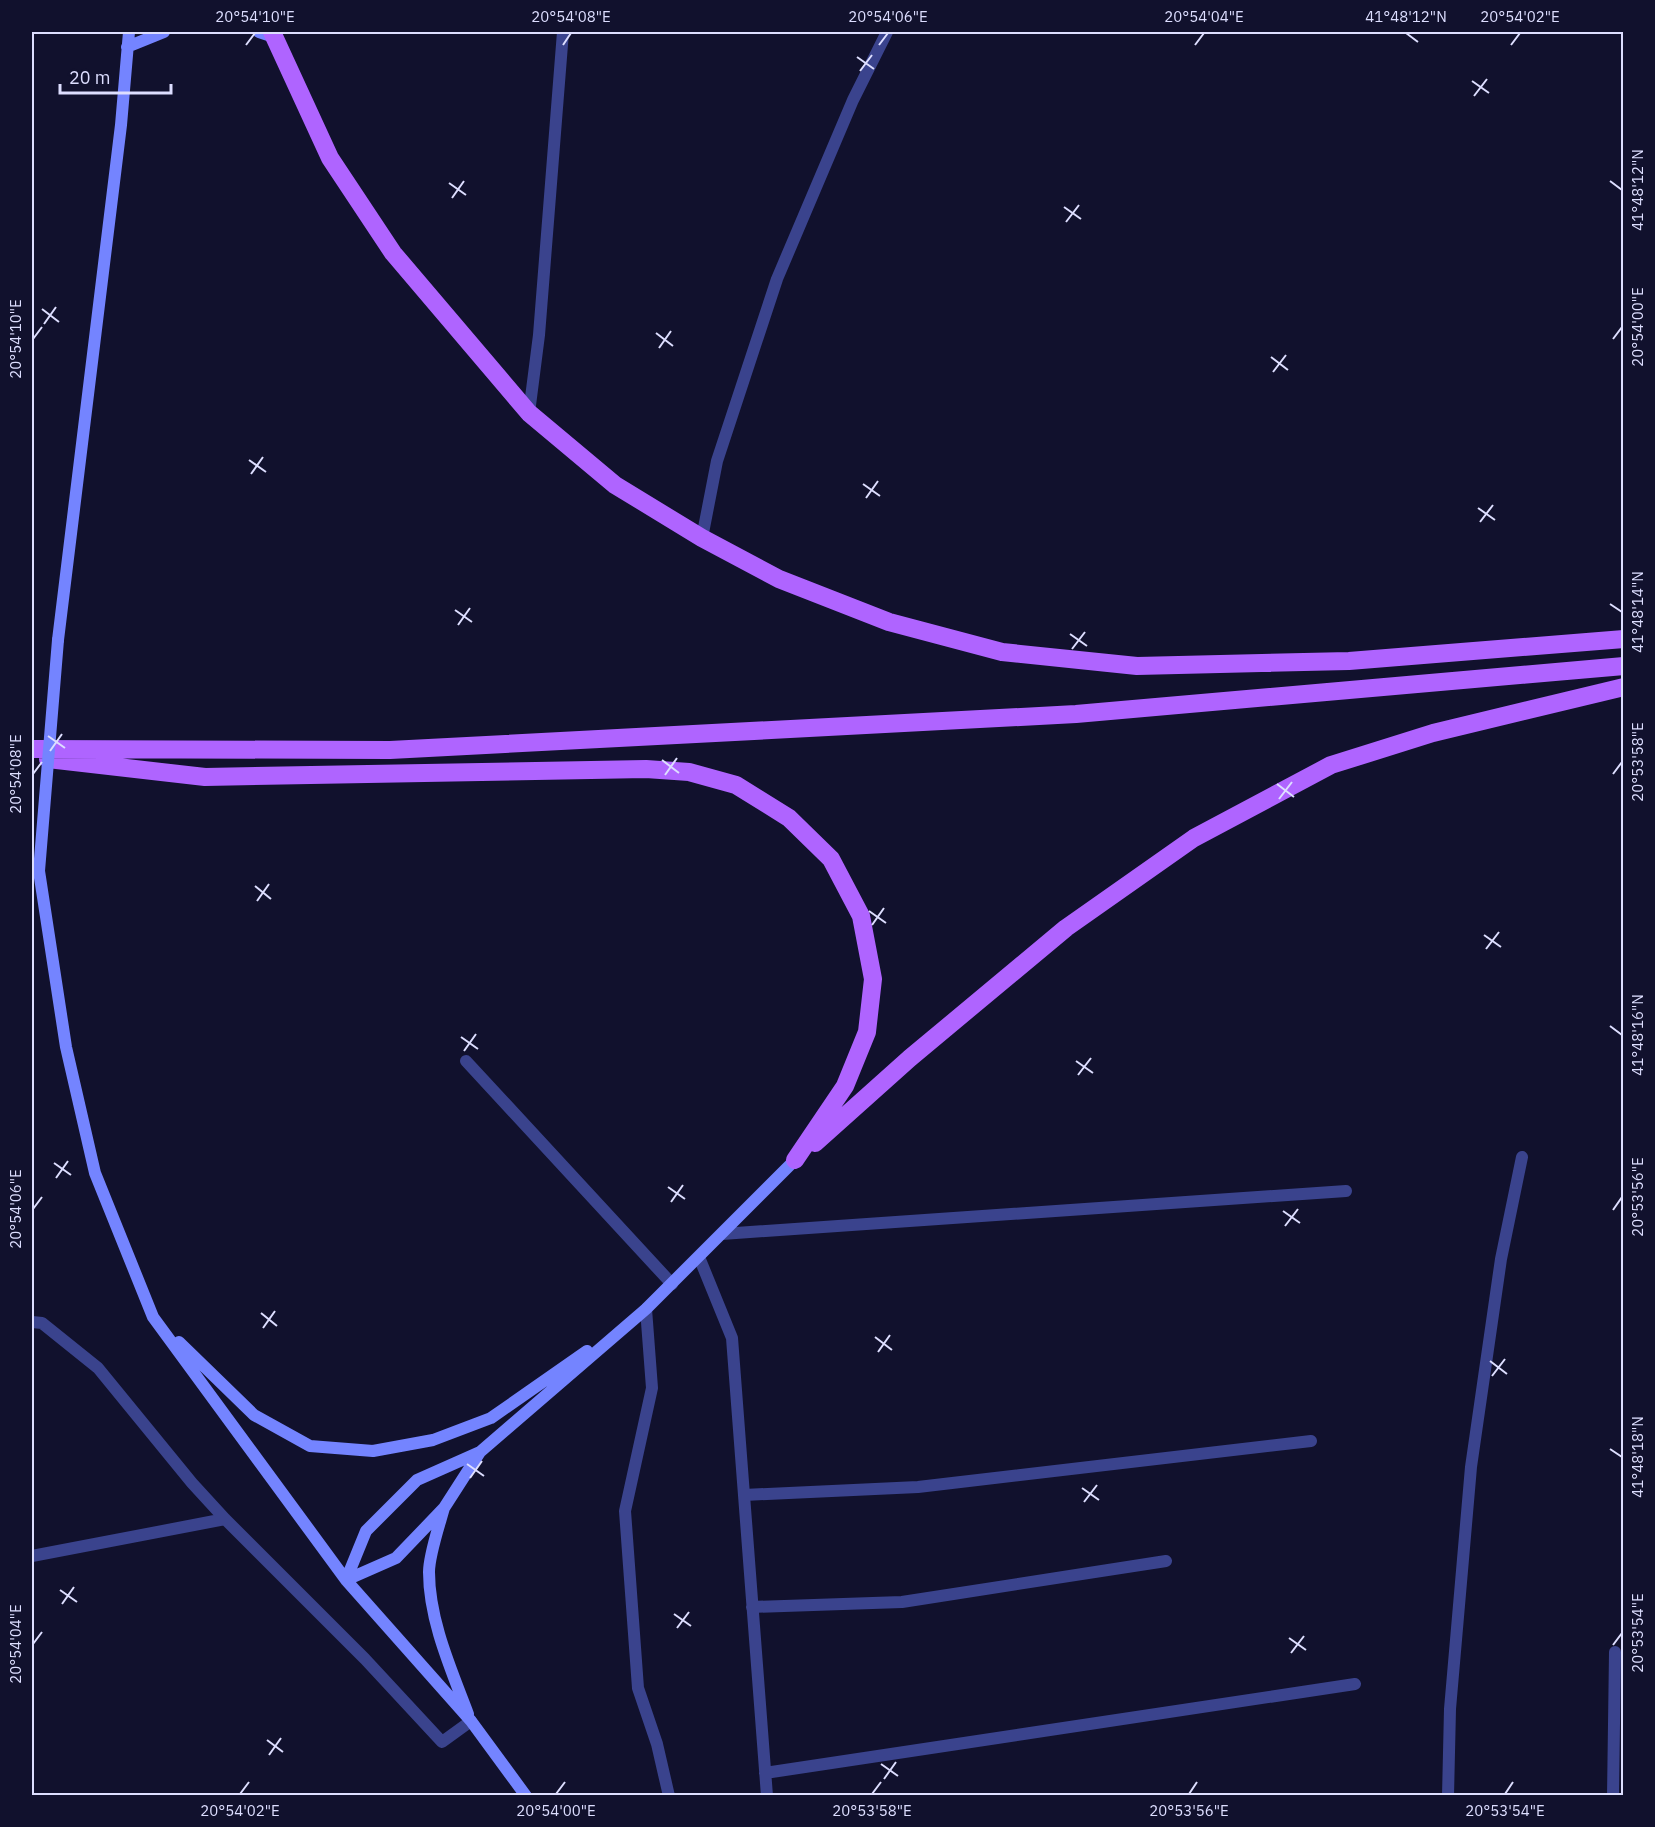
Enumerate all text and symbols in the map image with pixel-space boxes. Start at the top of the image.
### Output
text: 20°54'10"E [215,7,295,26]
text: 20°54'08"E [531,7,611,26]
text: 20°54'06"E [848,7,928,26]
text: 20°54'04"E [1164,7,1244,26]
text: 41°48'12"N [1365,7,1447,26]
text: 20°54'02"E [1480,7,1560,26]
scale bar [60,57,171,95]
text: 20 m [69,66,111,89]
text: 41°48'12"N [1628,149,1647,231]
text: 20°54'00"E [1628,287,1647,367]
text: 20°54'10"E [6,299,25,379]
text: 41°48'14"N [1628,571,1647,653]
text: 20°53'58"E [1628,722,1647,802]
text: 20°54'08"E [6,734,25,814]
text: 41°48'16"N [1628,994,1647,1076]
text: 20°53'56"E [1628,1157,1647,1237]
text: 20°54'06"E [6,1169,25,1249]
text: 41°48'18"N [1628,1416,1647,1498]
text: 20°53'54"E [1628,1593,1647,1673]
text: 20°54'04"E [6,1604,25,1684]
text: 20°54'02"E [200,1801,280,1820]
text: 20°54'00"E [516,1801,596,1820]
text: 20°53'58"E [832,1801,912,1820]
text: 20°53'56"E [1149,1801,1229,1820]
text: 20°53'54"E [1465,1801,1545,1820]

